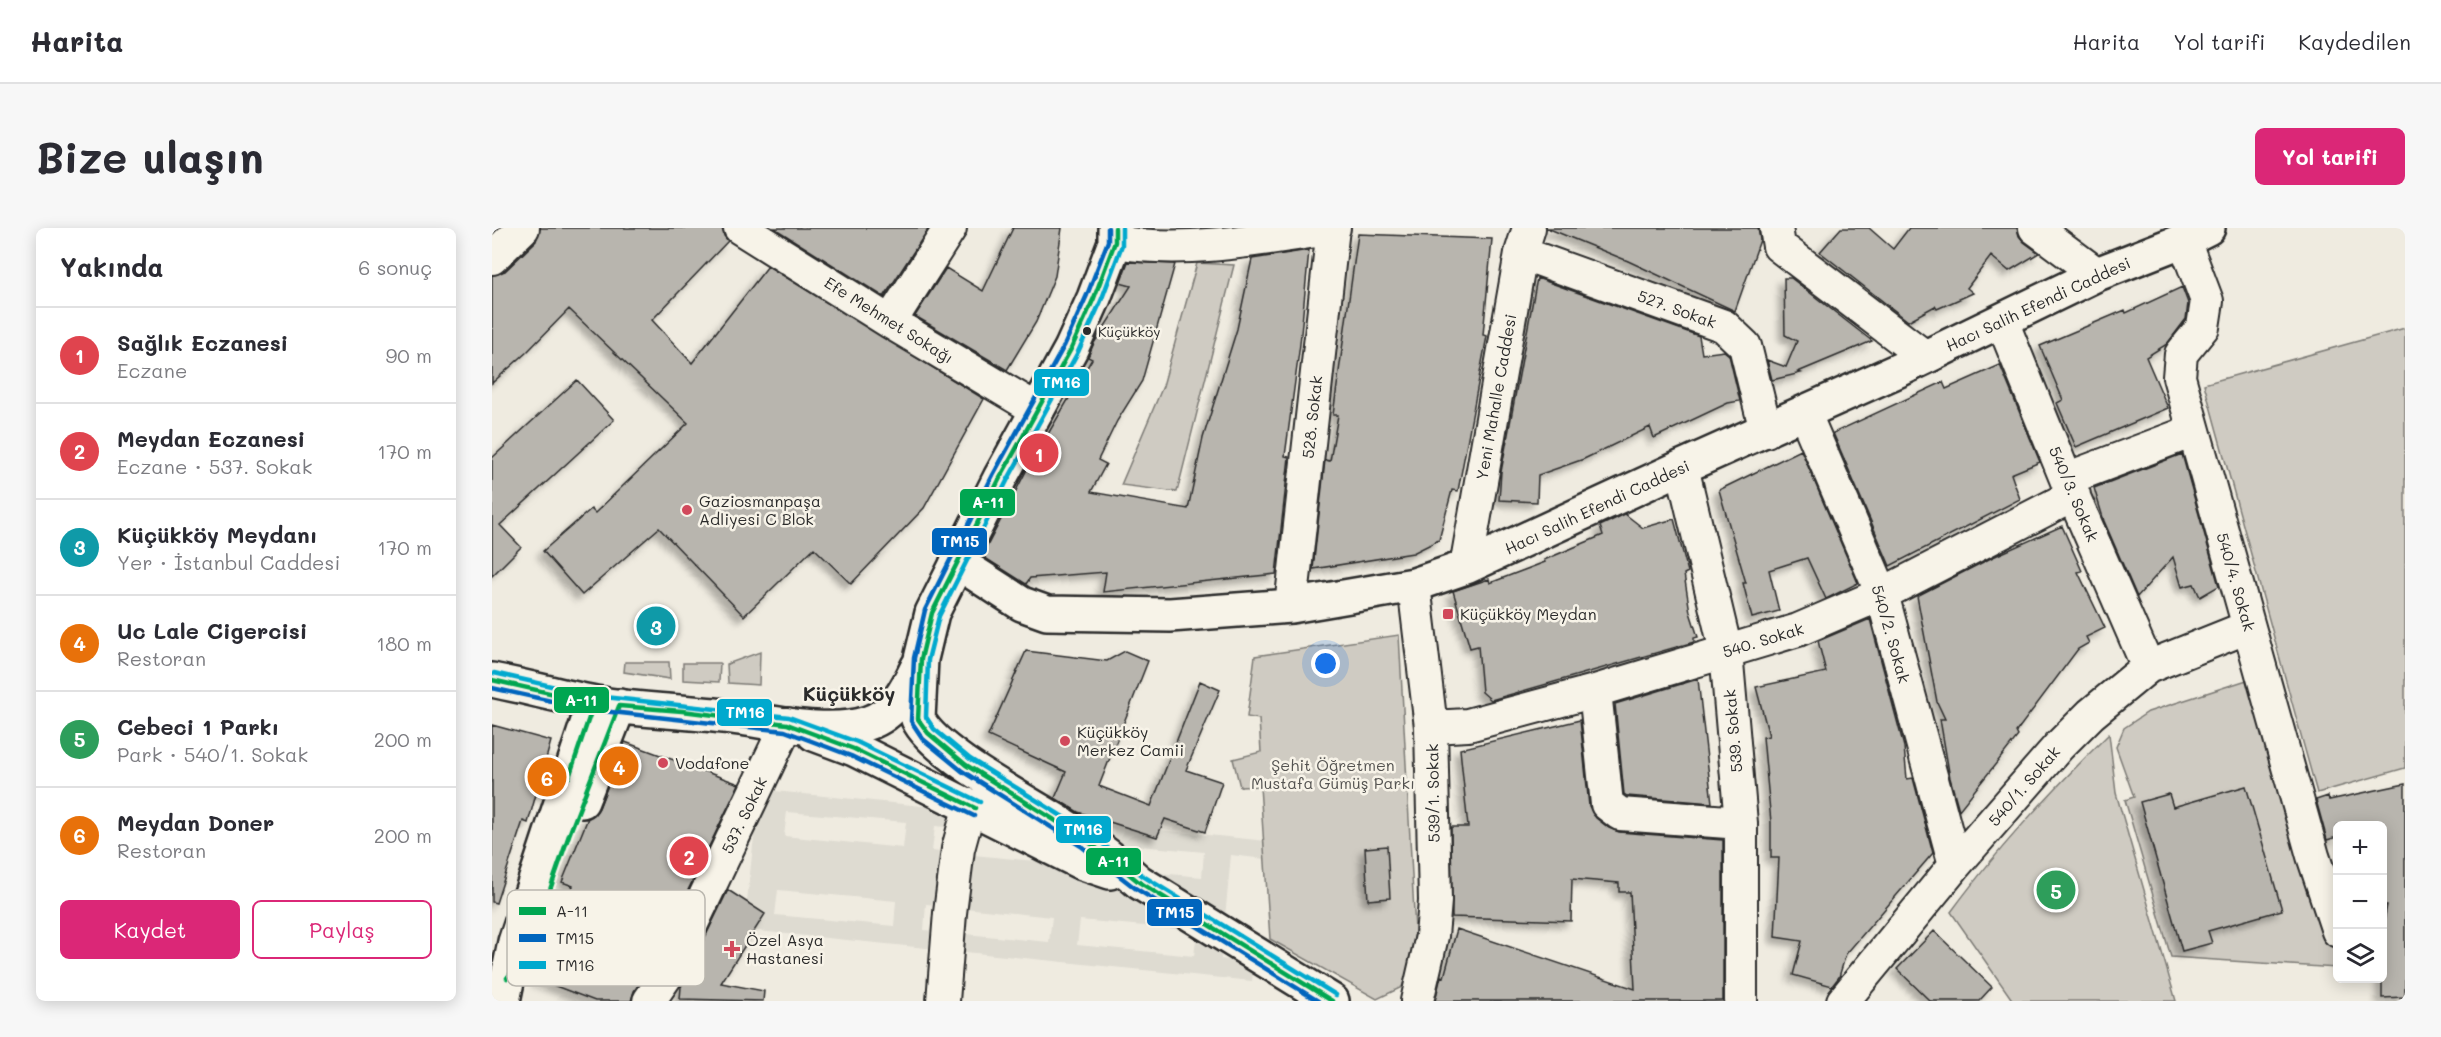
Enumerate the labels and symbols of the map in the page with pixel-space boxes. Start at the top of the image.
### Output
street label: Hacı Salih Efendi Caddesi [1942,251,2134,356]
street label: Efe Mehmet Sokağı [821,271,958,368]
street label: 527. Sokak [1635,285,1720,332]
street label: Yeni Mahalle Caddesi [1471,312,1520,482]
place label: Küçükköy [1098,322,1161,341]
marker: Küçükköy [1081,325,1093,337]
line badge: TM16 [1033,368,1090,397]
text: TM16 [1041,371,1081,392]
street label: 528. Sokak [1297,374,1326,459]
pin: 1 [1020,430,1058,476]
street label: 540/3. Sokak [2045,443,2104,545]
street label: Hacı Salih Efendi Caddesi [1501,454,1693,559]
line badge: A-11 [959,488,1016,517]
place label: Gaziosmanpaşa Adliyesi C Blok [699,490,821,529]
text: A-11 [972,491,1004,512]
marker: Gaziosmanpaşa Adliyesi C Blok [680,503,694,517]
line badge: TM15 [931,527,988,556]
text: TM15 [941,530,979,551]
street label: 540/4. Sokak [2212,530,2261,634]
street label: 540/2. Sokak [1867,582,1916,685]
place label: Küçükköy Meydan [1460,603,1597,624]
pin: 3 [636,604,676,648]
marker: Küçükköy Meydan [1441,607,1455,621]
street label: 540. Sokak [1720,617,1806,662]
your location [1311,649,1340,678]
district label: Küçükköy [803,680,895,706]
line badge: A-11 [553,686,610,714]
text: A-11 [565,689,597,710]
street label: 539. Sokak [1718,689,1747,774]
line badge: TM16 [716,698,773,727]
text: TM16 [725,701,765,722]
place label: Küçükköy Merkez Camii [1077,721,1184,760]
marker: Küçükköy Merkez Camii [1058,734,1072,748]
street label: 540/1. Sokak [1983,741,2064,830]
street label: 539/1. Sokak [1421,743,1444,843]
pin: 4 [600,744,638,788]
place label: Vodafone [675,752,749,773]
pin: 6 [528,754,566,800]
park label: Şehit Öğretmen Mustafa Gümüş Parkı [1251,754,1415,793]
marker: Vodafone [656,756,670,770]
street label: 537. Sokak [716,773,771,857]
line badge: TM16 [1055,815,1112,844]
text: TM16 [1063,818,1103,839]
pin: 2 [670,834,708,878]
line badge: A-11 [1085,847,1142,876]
text: A-11 [1097,850,1129,871]
pin: 5 [2036,868,2076,912]
legend [507,890,705,986]
line badge: TM15 [1146,898,1203,927]
text: A-11 [556,900,588,921]
text: TM15 [1156,901,1194,922]
text: TM15 [556,927,594,948]
place label: Özel Asya Hastanesi [746,929,824,968]
marker: Özel Asya Hastanesi [723,940,741,958]
text: TM16 [556,954,594,975]

